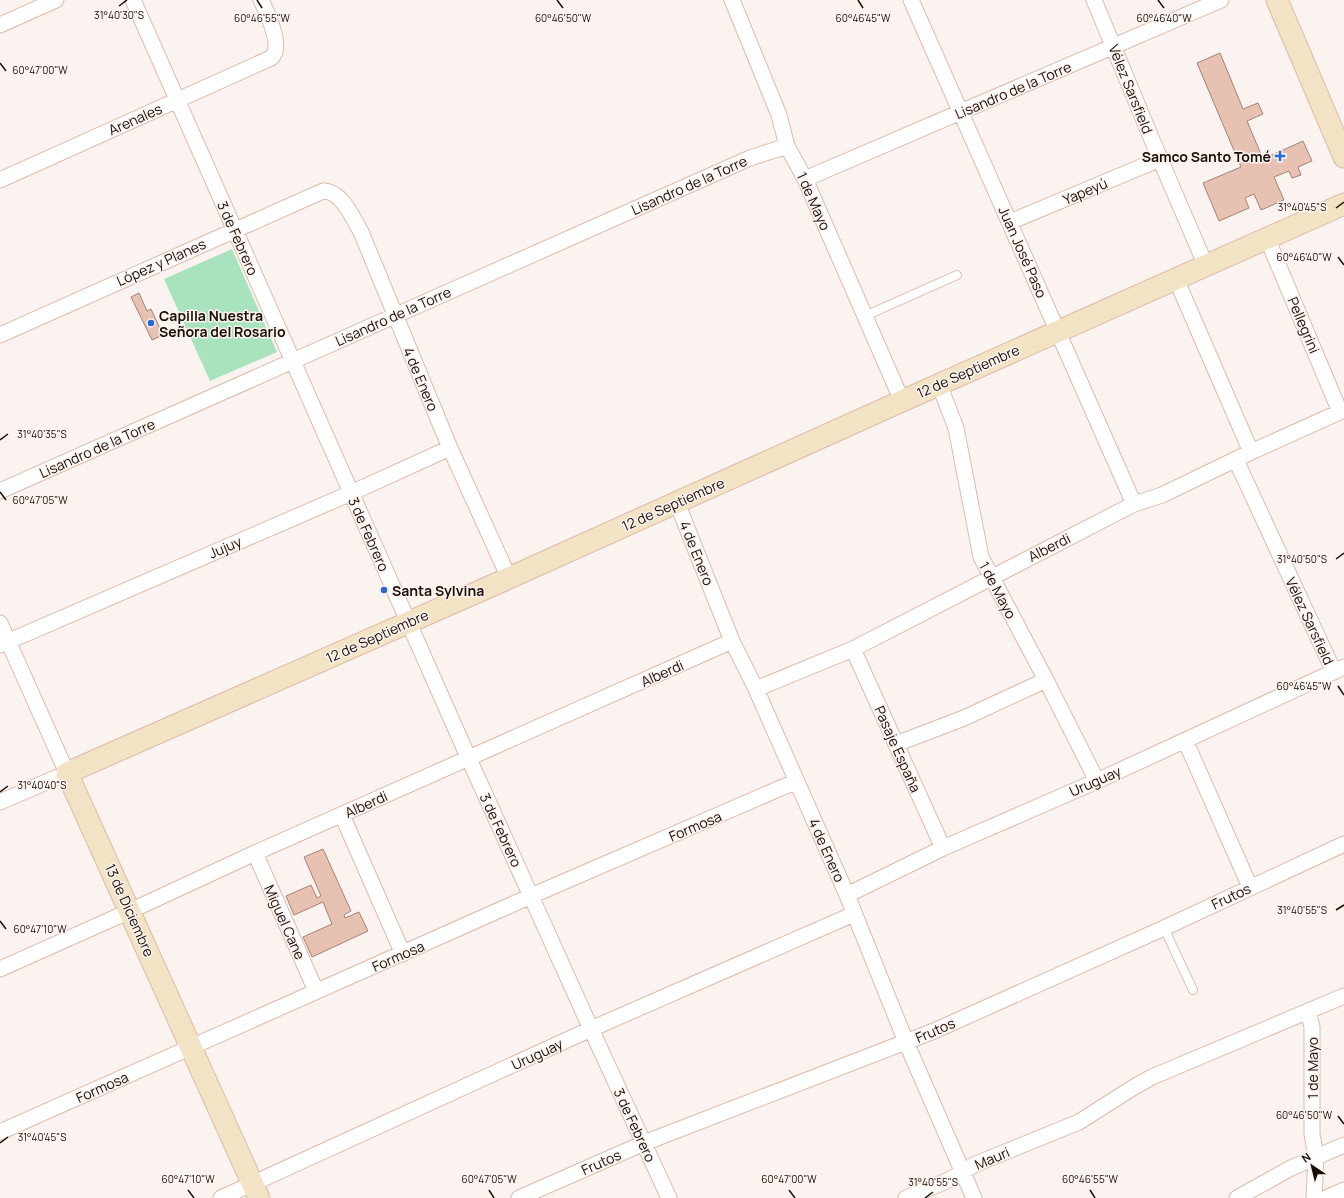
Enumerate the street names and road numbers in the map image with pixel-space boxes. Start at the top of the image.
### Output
street label: Vélez Sarsfield [1105,42,1157,136]
street label: Lisandro de la Torre [952,57,1074,123]
street label: Arenales [105,99,165,139]
street label: Lisandro de la Torre [628,151,750,219]
street label: 1 de Mayo [793,169,835,233]
street label: Yapeyú [1060,173,1110,209]
street label: 3 de Febrero [213,198,263,278]
street label: Juan José Paso [994,203,1052,301]
street label: López y Planes [113,234,209,290]
street label: Lisandro de la Torre [332,282,454,350]
street label: Pellegrini [1284,294,1324,356]
street label: 12 de Septiembre [914,340,1022,402]
street label: 4 de Enero [399,344,443,414]
street label: Lisandro de la Torre [36,414,158,482]
street label: 12 de Septiembre [619,473,727,535]
street label: 3 de Febrero [344,494,394,574]
street label: 4 de Enero [675,518,719,588]
street label: Alberdi [1025,528,1073,566]
street label: Jujuy [206,531,245,562]
street label: 1 de Mayo [975,558,1021,622]
street label: Vélez Sarsfield [1281,574,1339,668]
street label: 12 de Septiembre [323,605,431,667]
street label: Alberdi [638,655,686,691]
street label: Pasaje España [870,703,926,795]
street label: Uruguay [1066,761,1124,801]
street label: Alberdi [342,786,390,822]
street label: 3 de Febrero [476,790,526,870]
street label: Formosa [666,806,724,846]
street label: 4 de Enero [805,815,849,885]
street label: 13 de Diciembre [101,860,159,960]
street label: Frutos [1208,879,1254,913]
street label: Miguel Cane [260,882,310,962]
street label: Formosa [369,936,427,976]
street label: Frutos [912,1013,958,1047]
street label: Uruguay [508,1034,566,1074]
street label: 1 de Mayo [1303,1037,1322,1099]
street label: Formosa [73,1067,131,1107]
street label: 3 de Febrero [610,1085,660,1165]
street label: Mauri [972,1142,1012,1174]
street label: Frutos [578,1145,624,1179]

